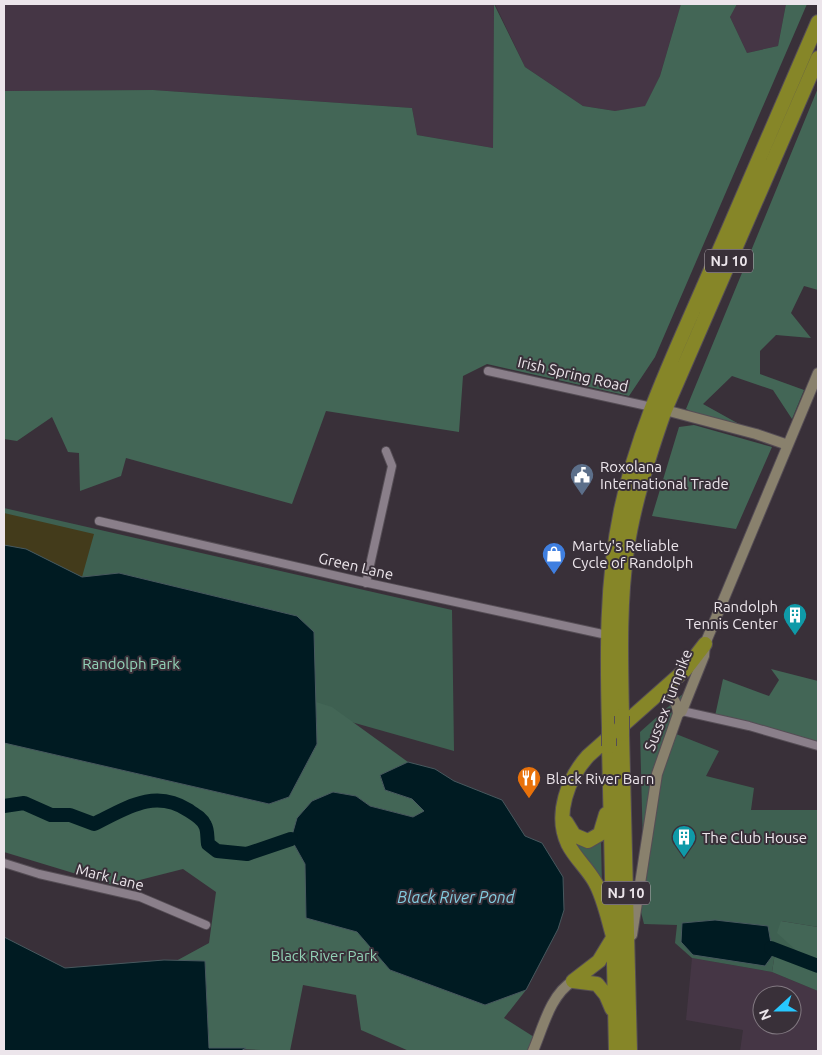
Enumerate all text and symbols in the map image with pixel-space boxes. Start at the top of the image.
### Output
road number: NJ 10 [705,250,753,272]
street label: Irish Spring Road [516,353,630,395]
place label: Roxolana International Trade [600,458,729,492]
public building icon: Roxolana International Trade [569,462,595,496]
place label: Marty's Reliable Cycle of Randolph [572,537,693,571]
shop icon: Marty's Reliable Cycle of Randolph [541,541,567,575]
street label: Green Lane [317,549,395,583]
place label: Randolph Tennis Center [686,598,778,632]
building icon: Randolph Tennis Center [782,602,808,636]
street label: Sussex Turnpike [641,647,695,753]
park label: Randolph Park [82,655,180,672]
restaurant icon: Black River Barn [516,765,542,799]
place label: Black River Barn [546,770,654,787]
building icon: The Club House [671,824,697,858]
place label: The Club House [702,829,807,846]
street label: Mark Lane [74,860,146,894]
road number: NJ 10 [602,881,650,904]
water label: Black River Pond [397,888,516,906]
park label: Black River Park [271,947,378,964]
north arrow [752,985,802,1035]
text: N [756,1007,774,1022]

